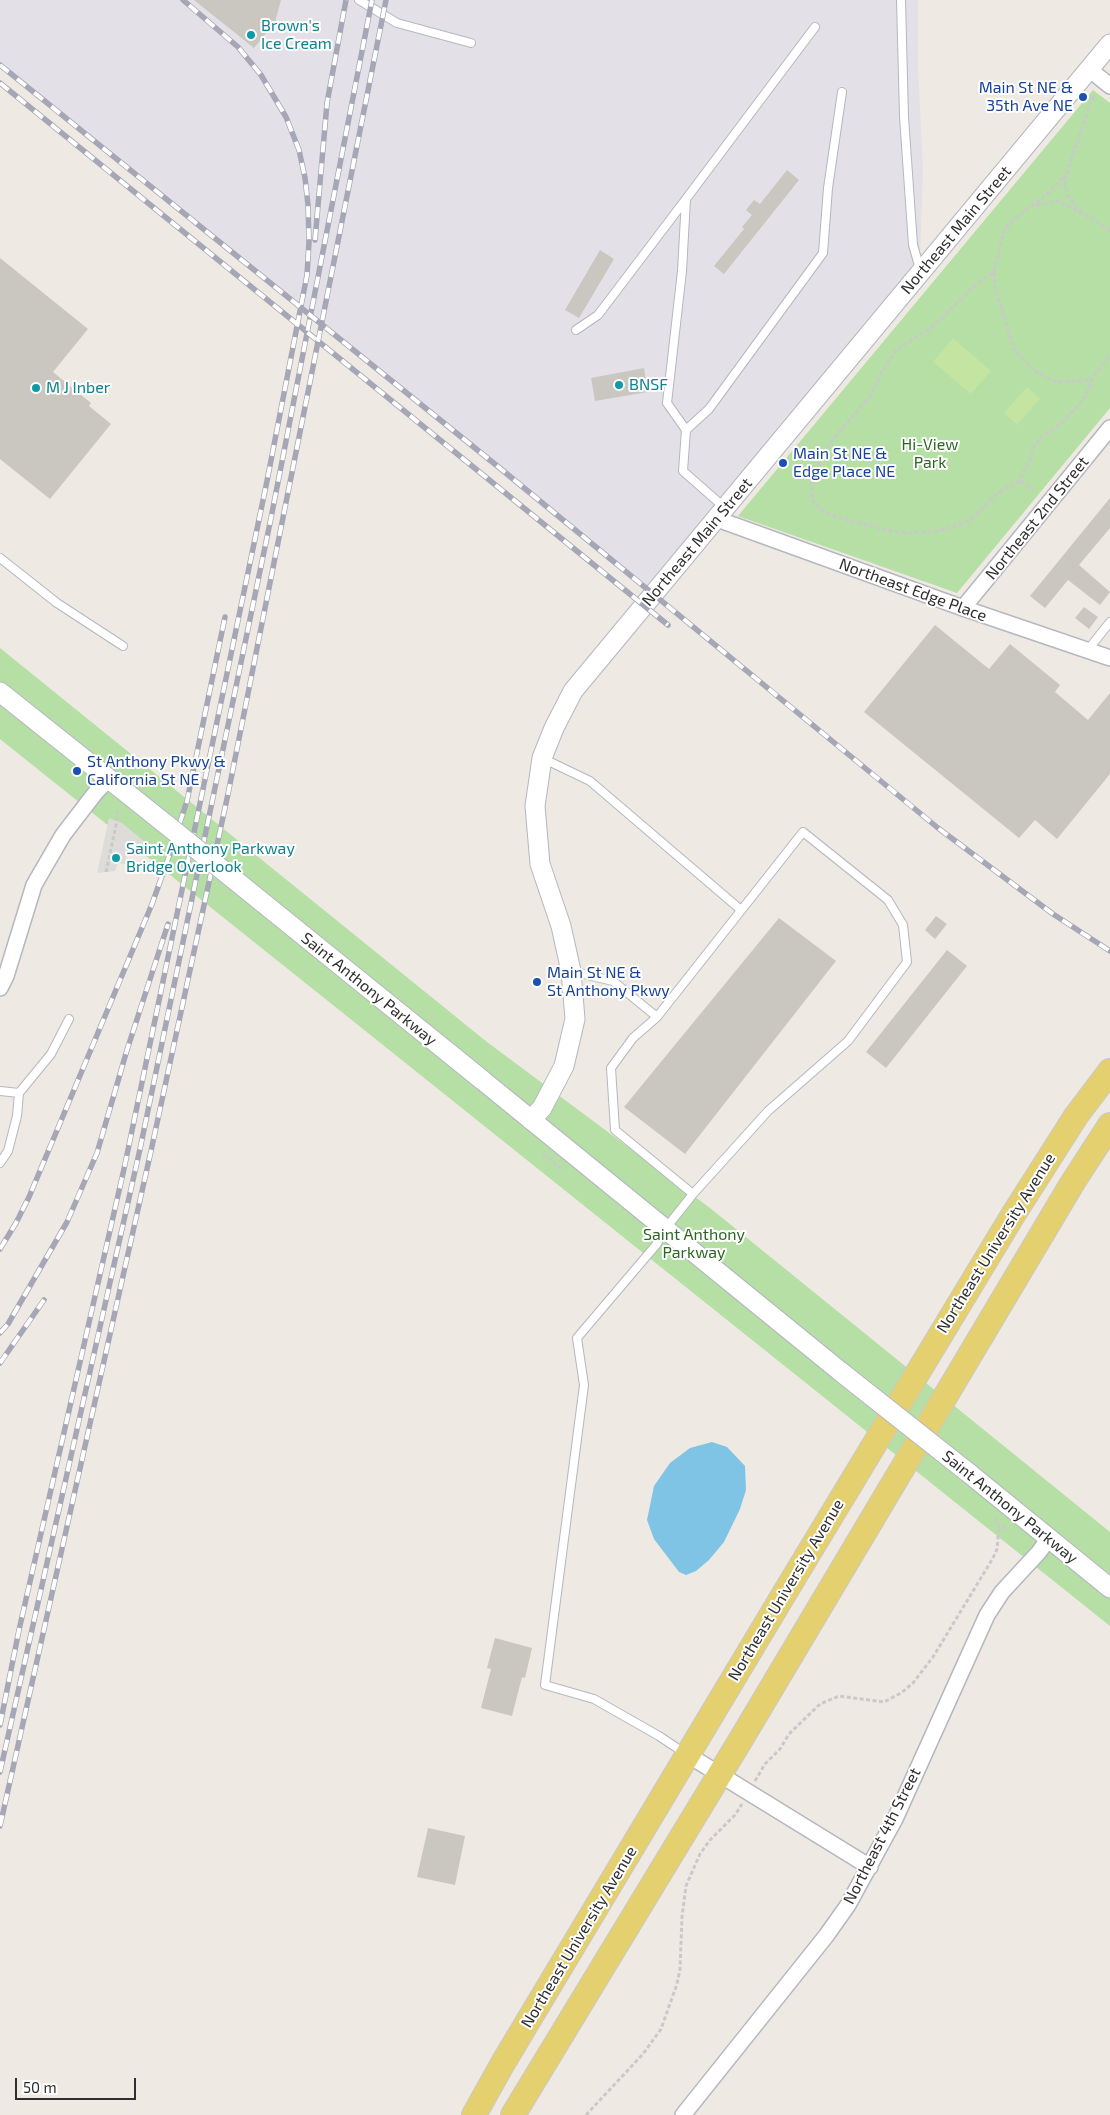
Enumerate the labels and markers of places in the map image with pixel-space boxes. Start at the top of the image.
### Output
place label: Brown's Ice Cream [261,16,332,54]
marker: Brown's Ice Cream [245,29,257,41]
place label: Main St NE & 35th Ave NE [979,78,1073,116]
marker: Main St NE & 35th Ave NE [1077,91,1089,103]
place label: BNSF [629,375,668,395]
place label: M J Inber [46,378,110,398]
marker: BNSF [613,379,625,391]
marker: M J Inber [30,382,42,394]
place label: Main St NE & Edge Place NE [793,444,895,482]
marker: Main St NE & Edge Place NE [777,457,789,469]
place label: St Anthony Pkwy & California St NE [87,752,226,790]
marker: St Anthony Pkwy & California St NE [71,765,83,777]
place label: Saint Anthony Parkway Bridge Overlook [126,839,295,877]
marker: Saint Anthony Parkway Bridge Overlook [110,852,122,864]
place label: Main St NE & St Anthony Pkwy [547,963,670,1001]
marker: Main St NE & St Anthony Pkwy [531,976,543,988]

